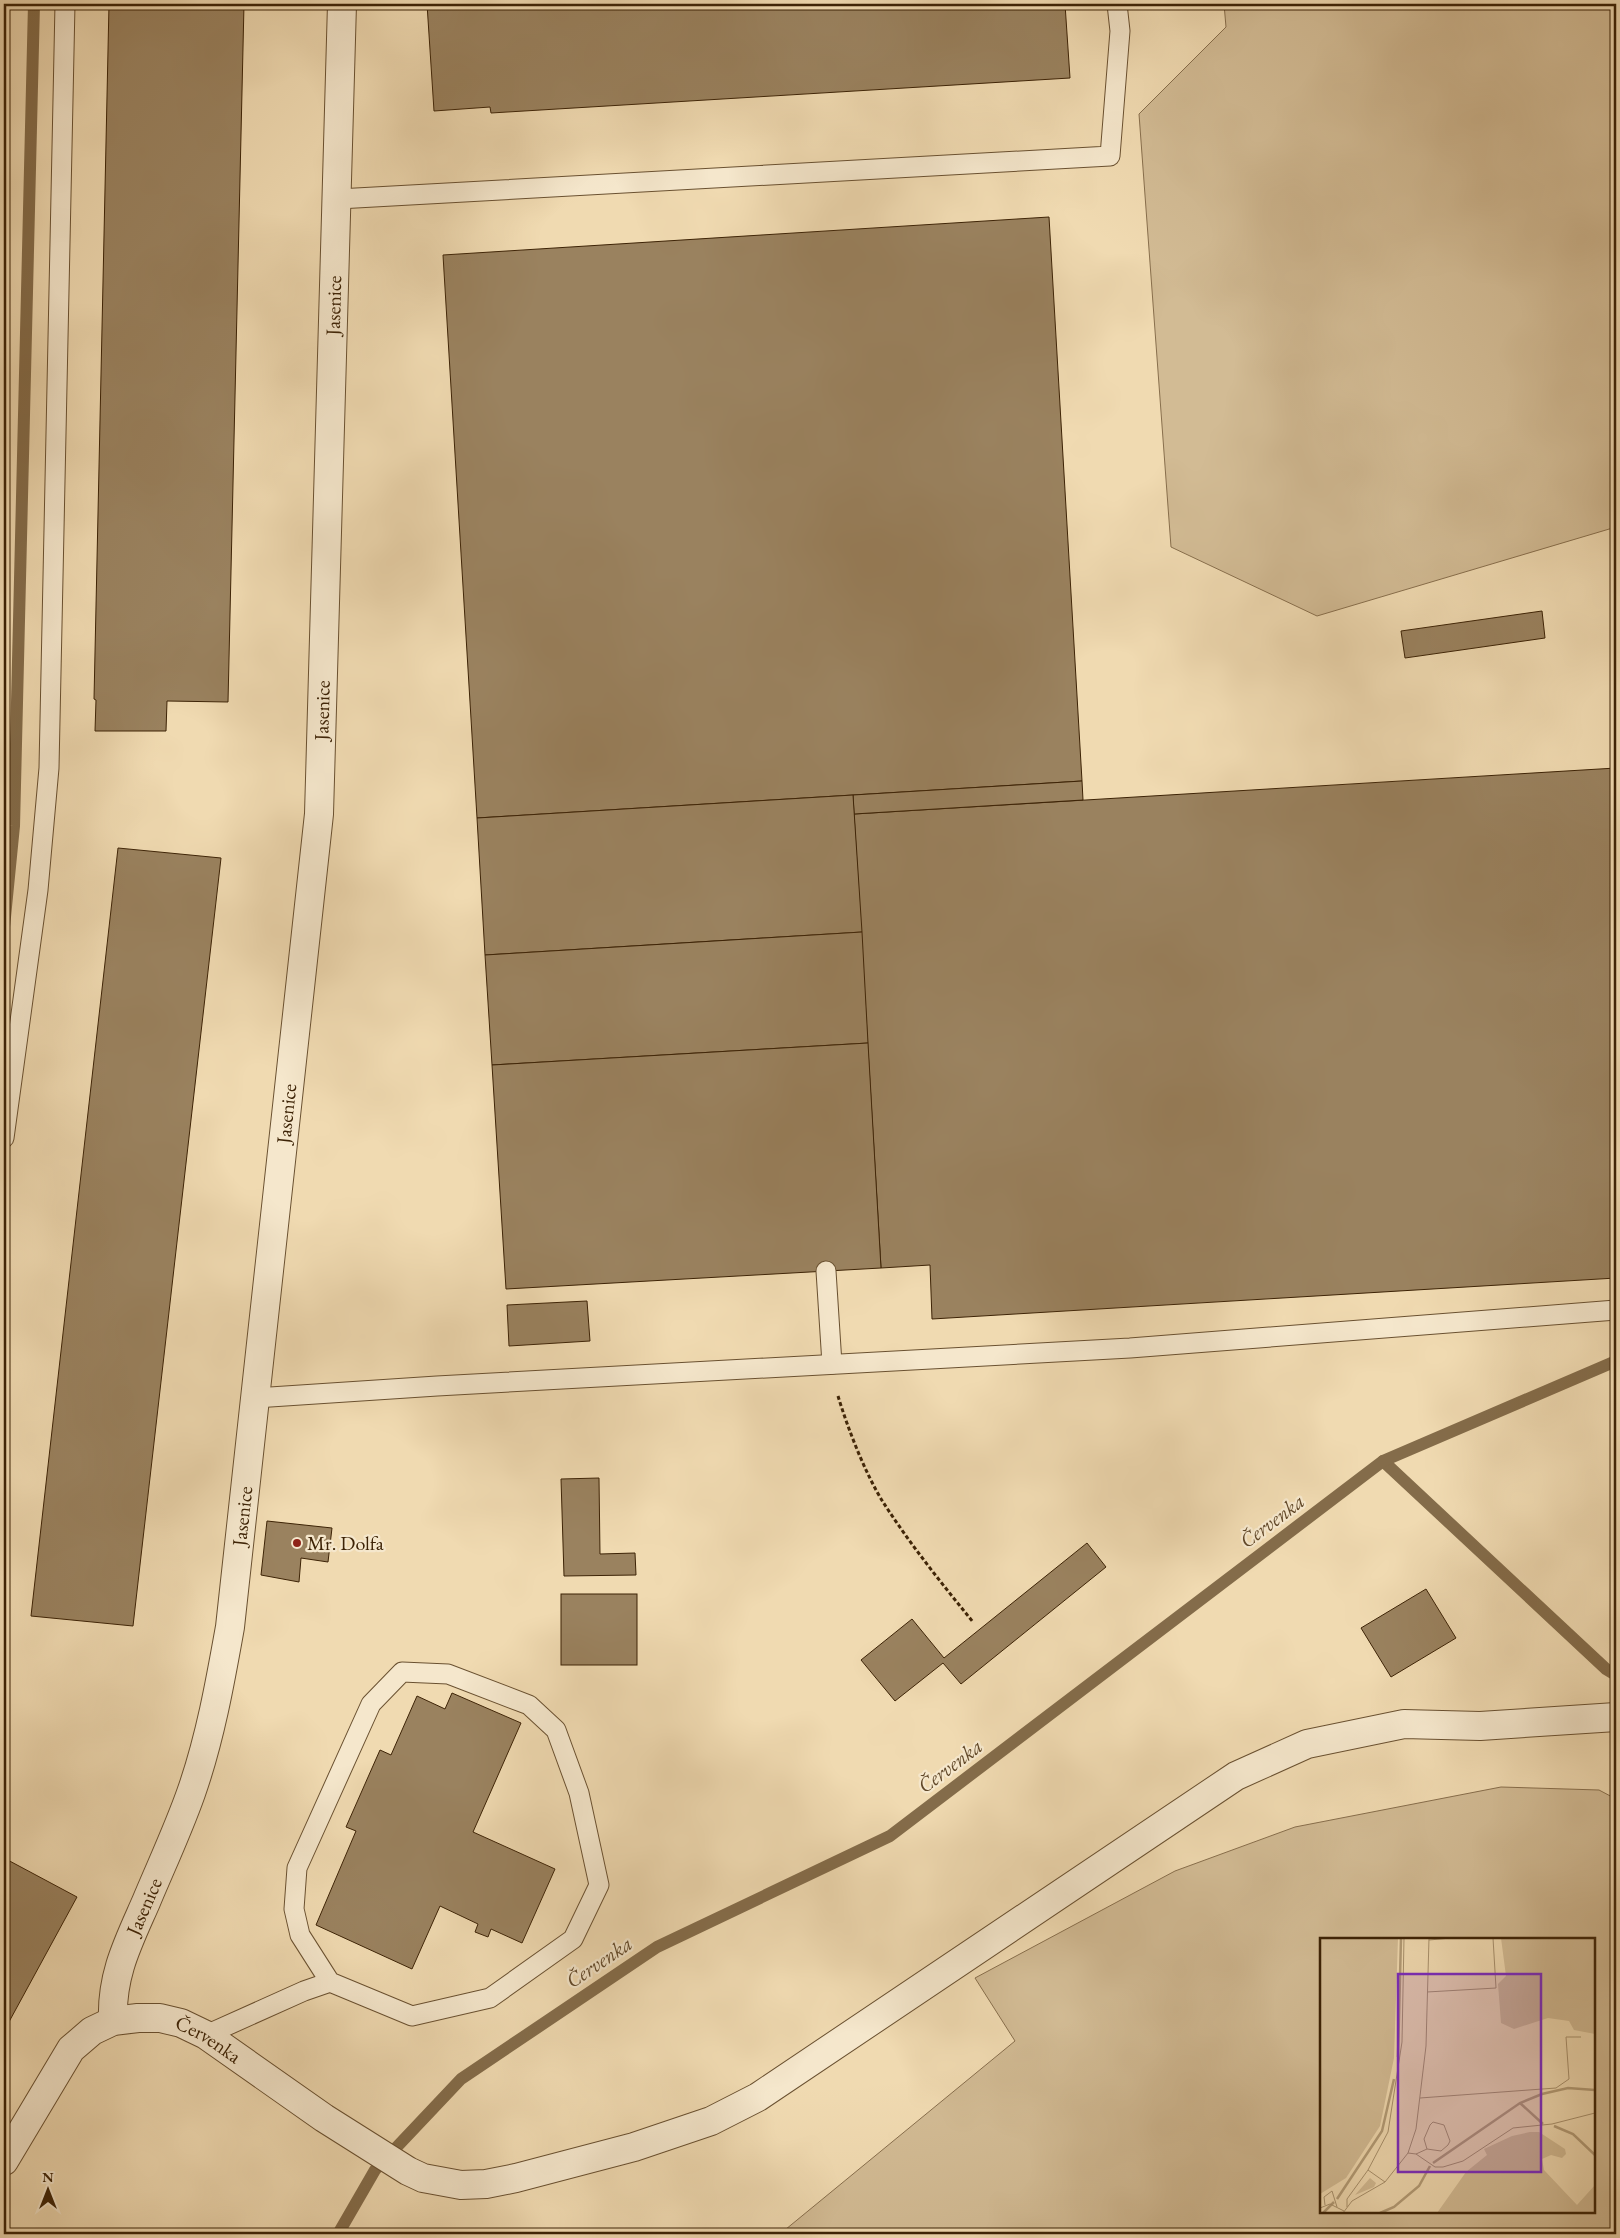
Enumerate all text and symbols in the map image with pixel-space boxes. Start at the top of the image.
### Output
street label: Jasenice [320,275,347,338]
street label: Jasenice [308,680,336,743]
street label: Jasenice [270,1082,302,1147]
street label: Jasenice [226,1485,258,1549]
water label: Červenka [1234,1487,1310,1554]
place label: Mr. Dolfa [307,1530,384,1556]
marker: Mr. Dolfa [291,1537,303,1549]
water label: Červenka [912,1732,988,1799]
street label: Jasenice [119,1874,168,1941]
water label: Červenka [560,1930,637,1994]
inset map [1320,1938,1595,2213]
street label: Červenka [171,2009,247,2069]
north arrow [22,2166,72,2216]
text: N [42,2168,54,2186]

